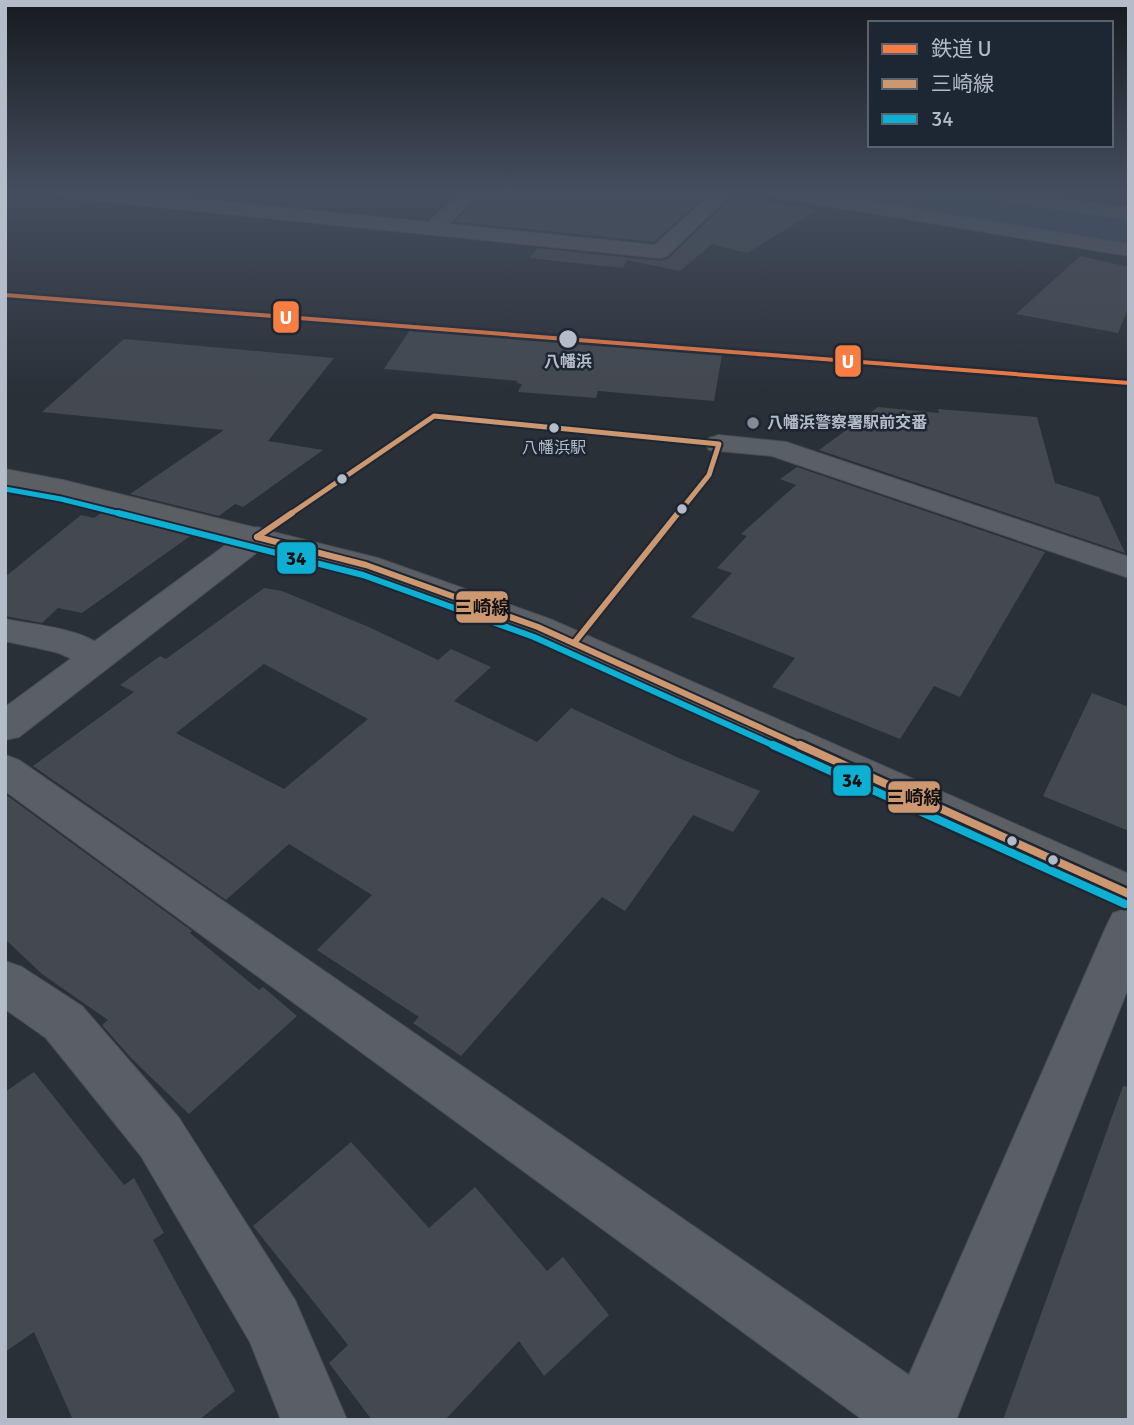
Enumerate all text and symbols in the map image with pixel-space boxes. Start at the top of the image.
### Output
legend [868,21,1113,147]
text: 鉄道 U [931,36,992,62]
text: 三崎線 [931,71,994,97]
text: 34 [931,106,954,132]
line badge: U [272,300,300,334]
text: U [280,306,292,330]
marker: 八幡浜 [557,328,579,350]
line badge: U [834,344,862,378]
text: U [842,350,854,374]
place label: 八幡浜 [544,352,592,372]
place label: 八幡浜警察署駅前交番 [767,413,927,433]
marker: 八幡浜警察署駅前交番 [745,415,761,431]
marker: 八幡浜駅 [547,421,561,435]
place label: 八幡浜駅 [522,438,586,458]
unlabelled marker [335,472,349,486]
unlabelled marker [675,502,689,516]
line badge: 34 [276,541,317,575]
text: 34 [286,547,306,571]
line badge: 三崎線 [455,590,509,624]
text: 三崎線 [453,596,511,620]
line badge: 34 [832,764,872,797]
text: 34 [842,769,862,793]
line badge: 三崎線 [887,780,941,814]
text: 三崎線 [885,786,943,810]
unlabelled marker [1005,834,1019,848]
unlabelled marker [1046,853,1060,867]

